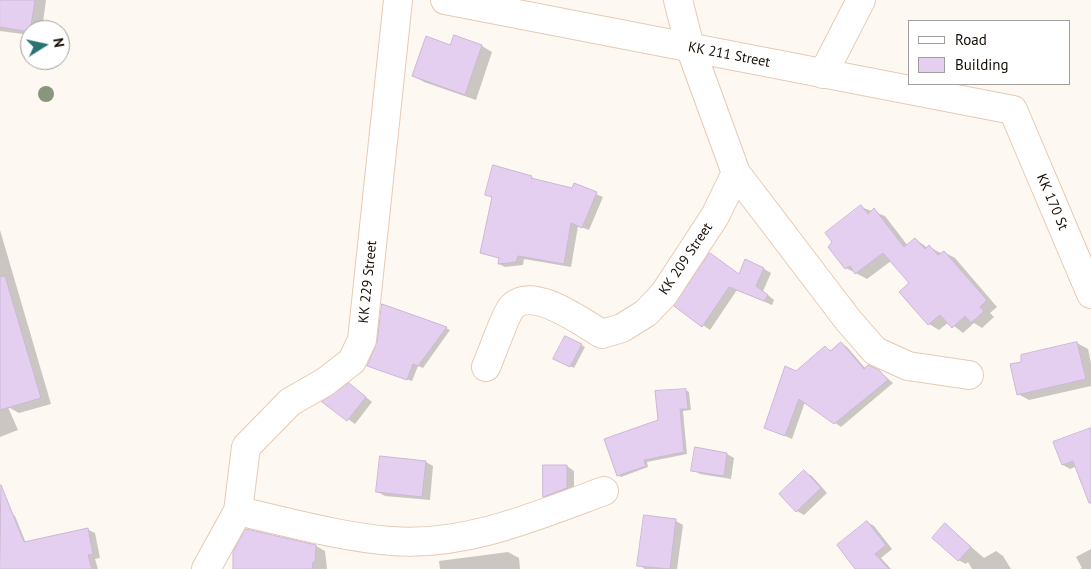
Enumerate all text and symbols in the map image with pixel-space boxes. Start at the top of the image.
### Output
north arrow [20,20,70,70]
legend [908,20,1071,85]
text: Road [955,30,987,49]
text: N [49,36,68,49]
street label: KK 211 Street [687,39,771,71]
text: Building [955,55,1009,74]
street label: KK 170 St [1033,171,1071,233]
street label: KK 209 Street [656,220,716,298]
street label: KK 229 Street [355,240,381,324]

